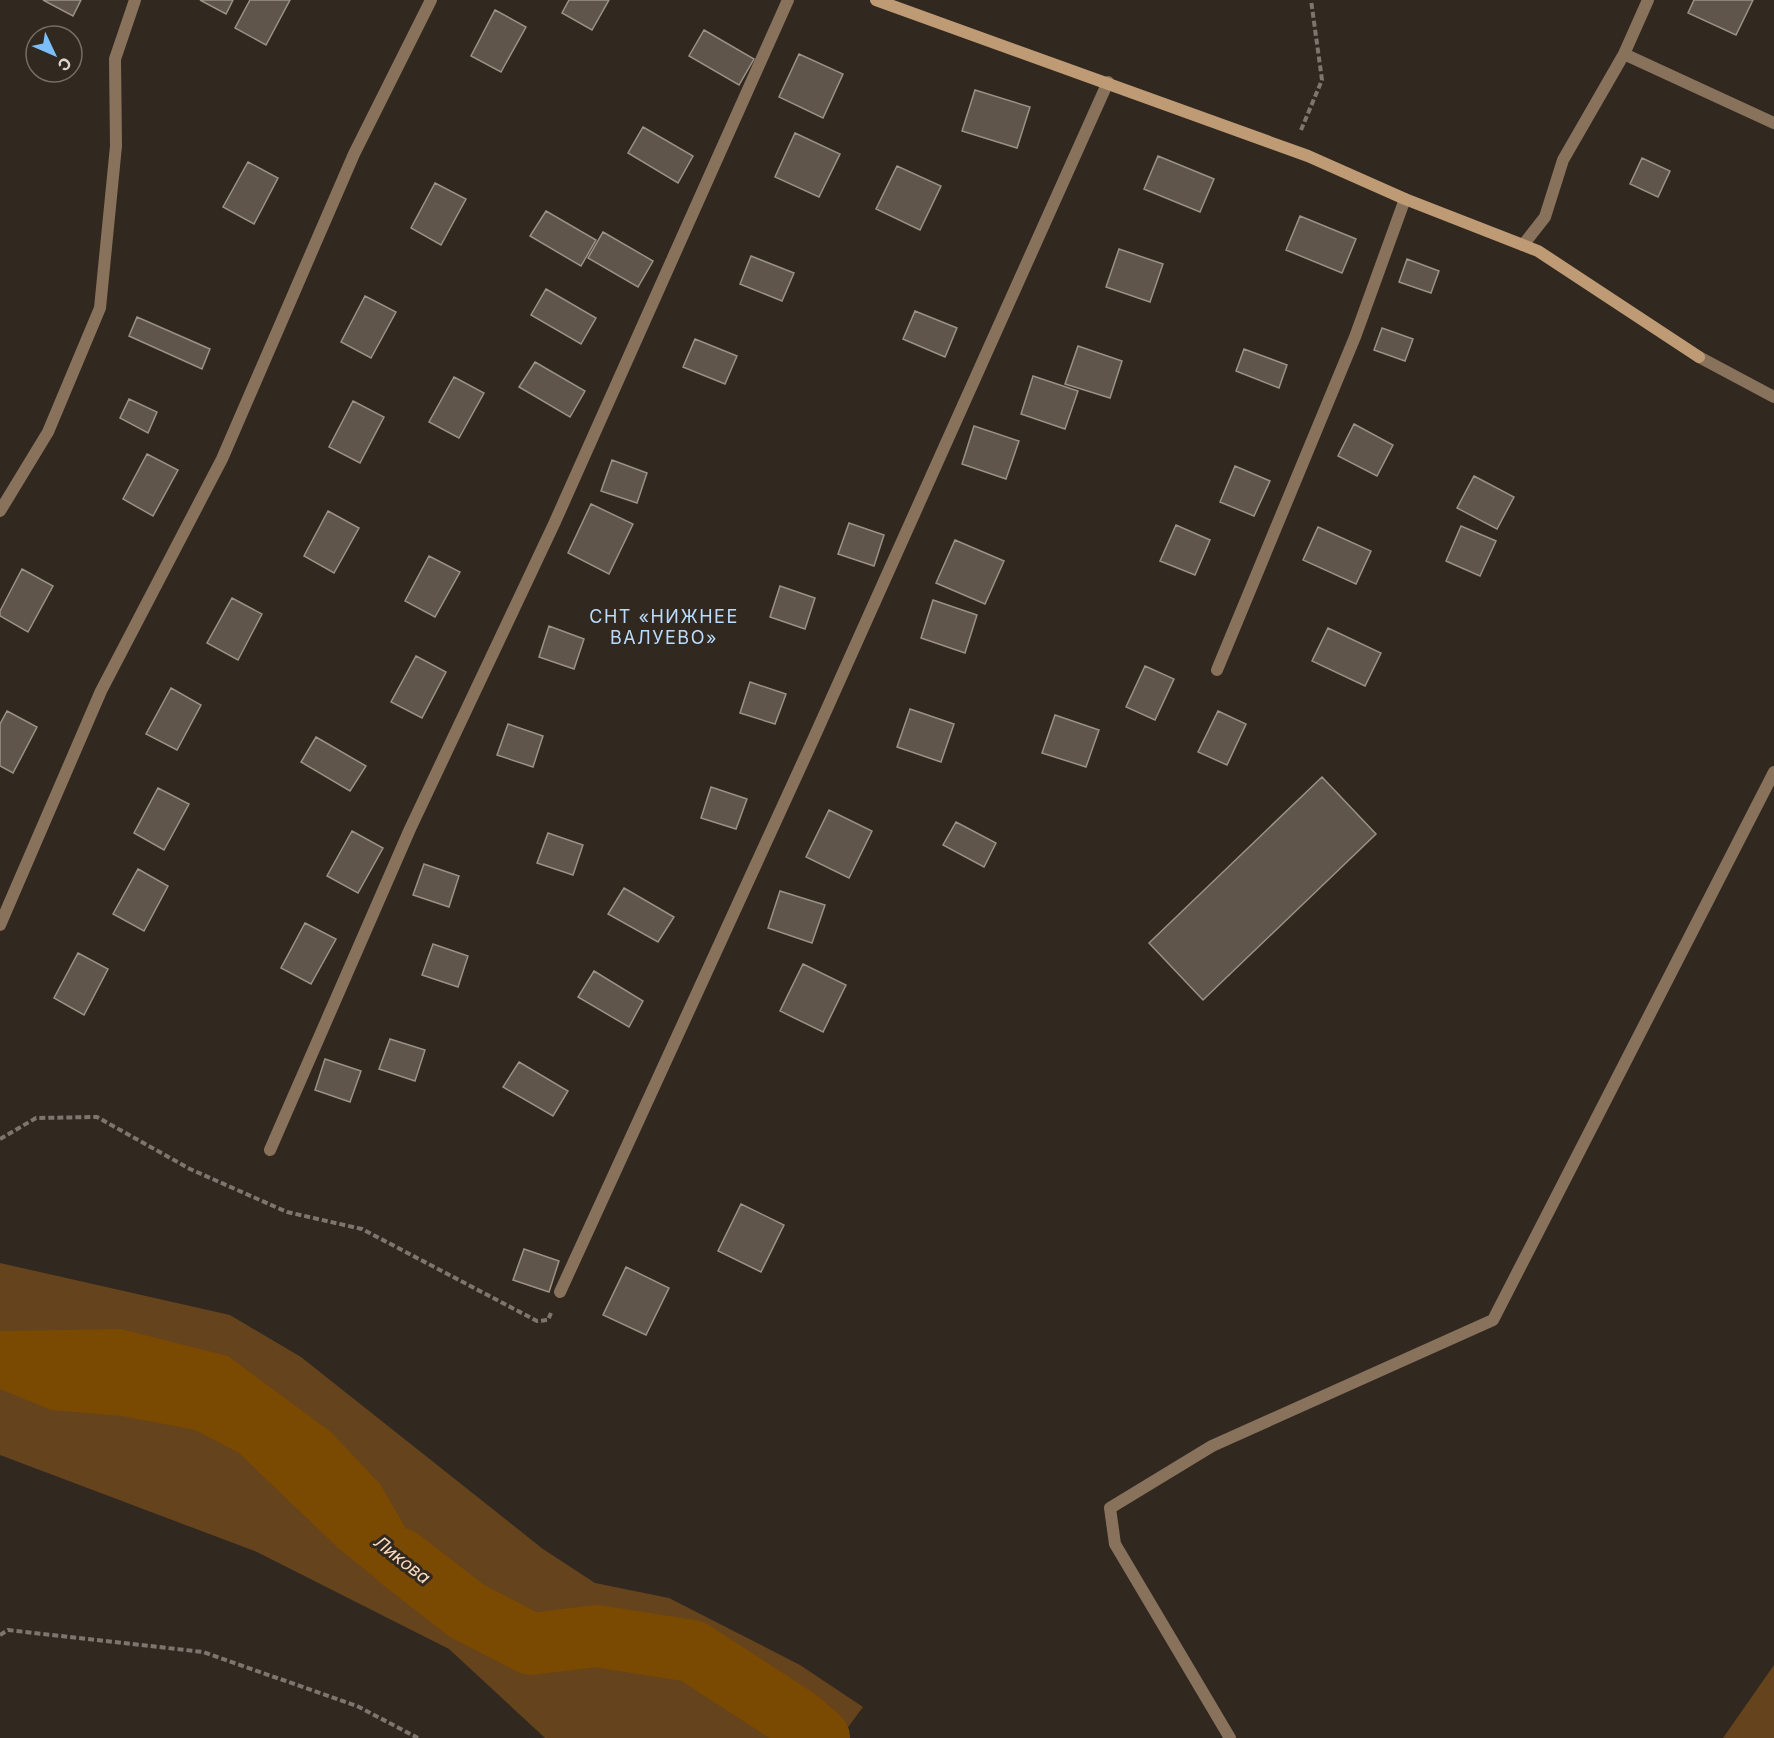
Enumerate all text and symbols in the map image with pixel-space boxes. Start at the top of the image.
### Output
north arrow [24,24,84,84]
text: С [53,53,76,76]
district label: СНТ «НИЖНЕЕ ВАЛУЕВО» [589,606,739,648]
water label: Ликова [370,1531,435,1588]

